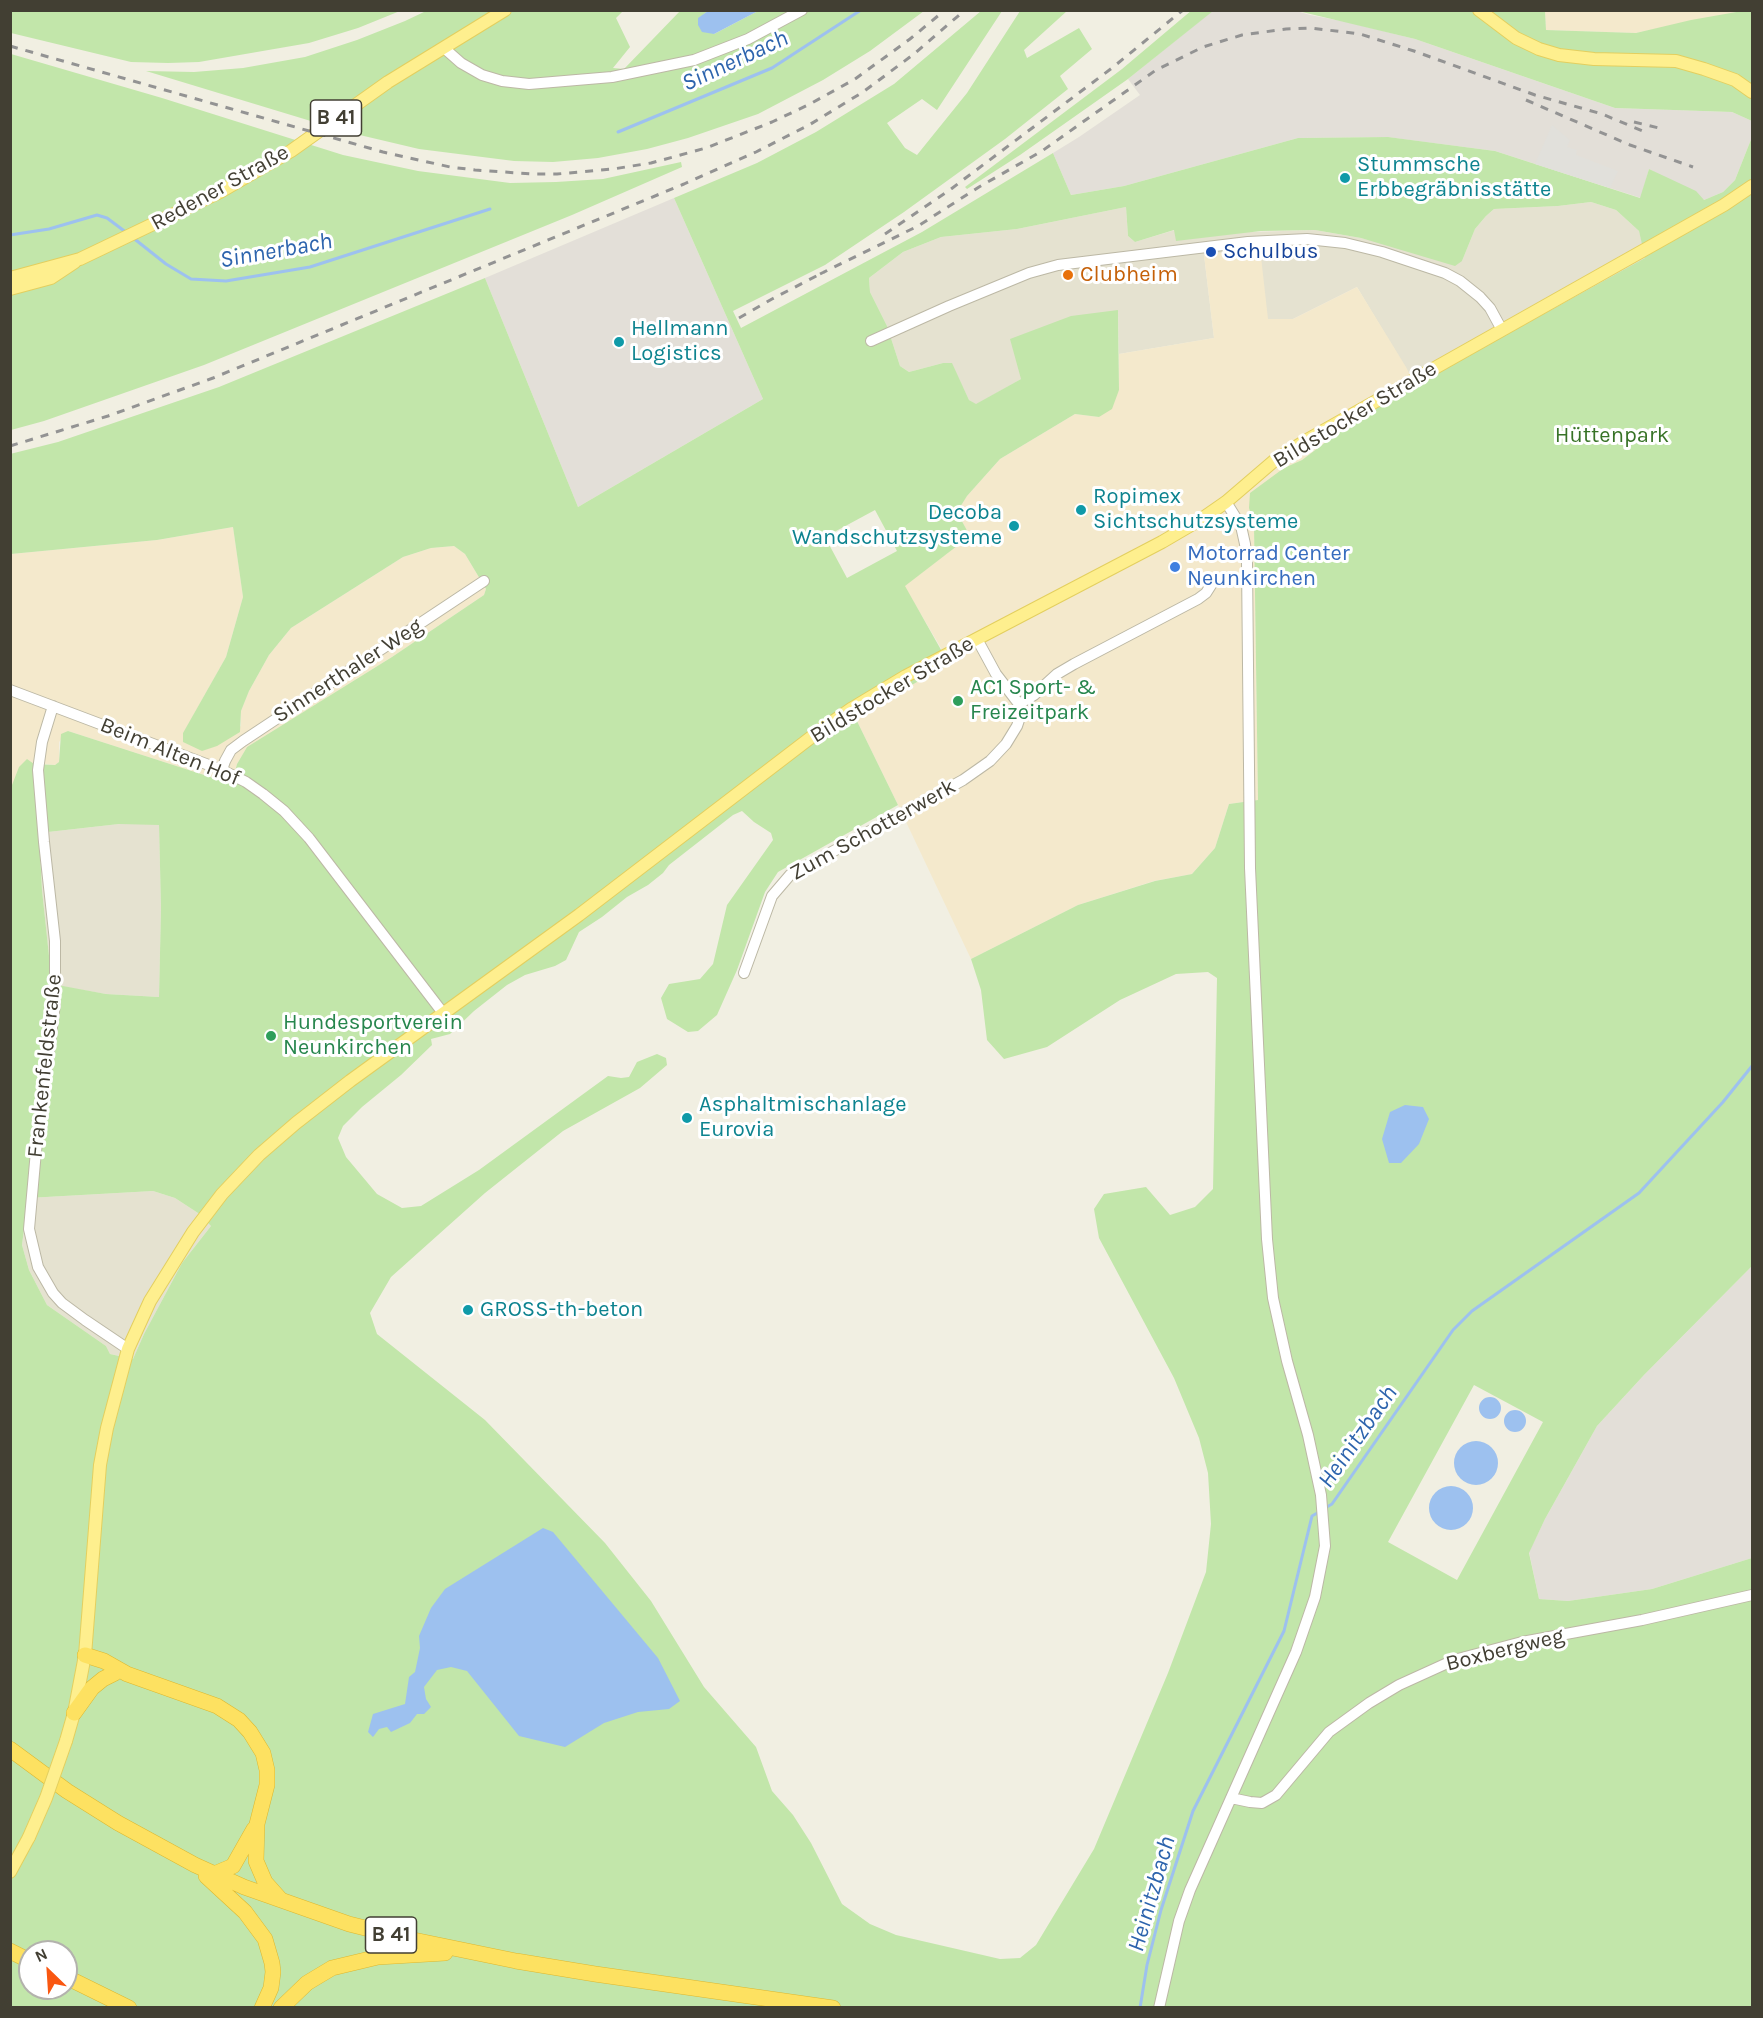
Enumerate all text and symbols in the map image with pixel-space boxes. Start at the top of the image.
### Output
water label: Sinnerbach [677,24,793,98]
road number: B 41 [310,100,362,136]
street label: Redener Straße [147,139,293,237]
place label: Stummsche Erbbegräbnisstätte [1357,152,1551,204]
marker: Stummsche Erbbegräbnisstätte [1338,171,1352,185]
water label: Sinnerbach [217,227,335,275]
place label: Schulbus [1223,239,1318,265]
marker: Schulbus [1204,245,1218,259]
place label: Clubheim [1080,262,1178,288]
marker: Clubheim [1061,268,1075,282]
place label: Hellmann Logistics [631,316,729,368]
marker: Hellmann Logistics [612,335,626,349]
street label: Bildstocker Straße [1269,356,1441,474]
park label: Hüttenpark [1555,423,1669,449]
place label: Ropimex Sichtschutzsysteme [1093,484,1298,536]
place label: Decoba Wandschutzsysteme [792,500,1002,552]
marker: Ropimex Sichtschutzsysteme [1074,503,1088,517]
marker: Decoba Wandschutzsysteme [1007,519,1021,533]
place label: Motorrad Center Neunkirchen [1187,541,1350,592]
marker: Motorrad Center Neunkirchen [1168,560,1182,574]
street label: Sinnerthaler Weg [268,613,428,729]
street label: Bildstocker Straße [806,631,978,749]
place label: AC1 Sport- & Freizeitpark [970,675,1096,726]
marker: AC1 Sport- & Freizeitpark [951,694,965,708]
street label: Beim Alten Hof [96,712,244,792]
street label: Zum Schotterwerk [785,773,961,887]
street label: Frankenfeldstraße [22,973,68,1159]
place label: Hundesportverein Neunkirchen [283,1010,463,1062]
marker: Hundesportverein Neunkirchen [264,1029,278,1043]
place label: Asphaltmischanlage Eurovia [699,1092,907,1144]
marker: Asphaltmischanlage Eurovia [680,1111,694,1125]
place label: GROSS-th-beton [480,1297,643,1323]
marker: GROSS-th-beton [461,1303,475,1317]
water label: Heinitzbach [1312,1380,1404,1494]
street label: Boxbergweg [1443,1623,1567,1677]
water label: Heinitzbach [1122,1833,1182,1955]
road number: B 41 [366,1917,416,1953]
north arrow [18,1940,78,2000]
text: N [32,1944,50,1966]

